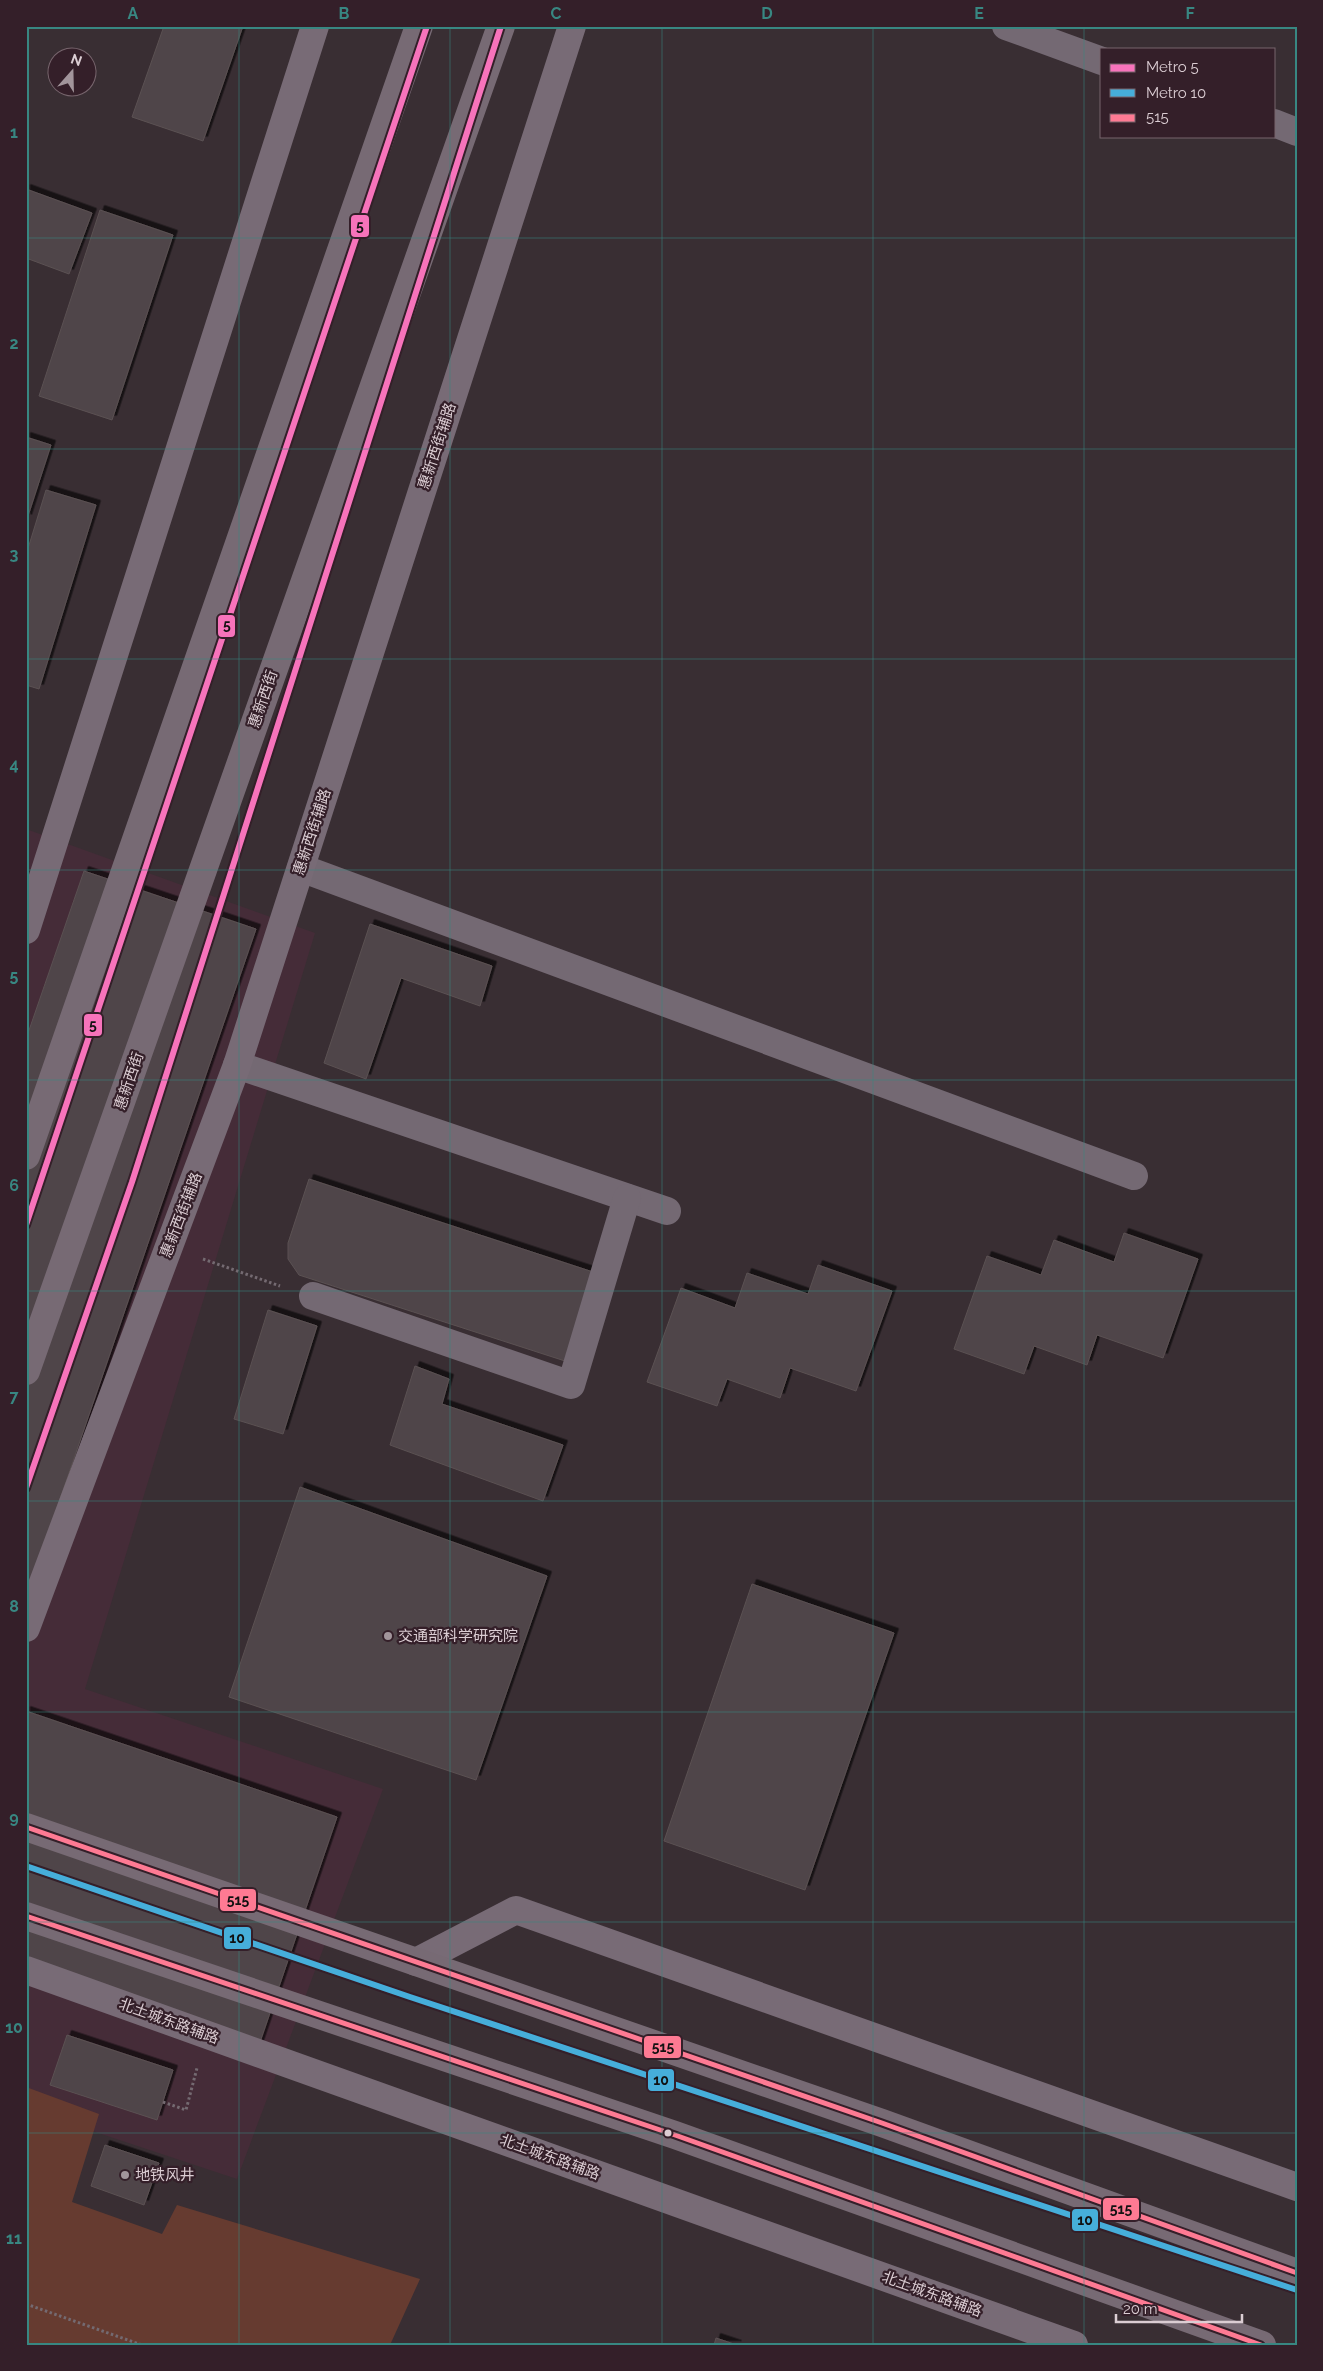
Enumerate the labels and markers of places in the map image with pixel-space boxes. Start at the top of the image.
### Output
place label: 交通部科学研究院 [398,1627,518,1645]
marker: 交通部科学研究院 [382,1630,394,1642]
unlabelled marker [663,2128,673,2138]
place label: 地铁风井 [135,2166,195,2184]
marker: 地铁风井 [119,2169,131,2181]

